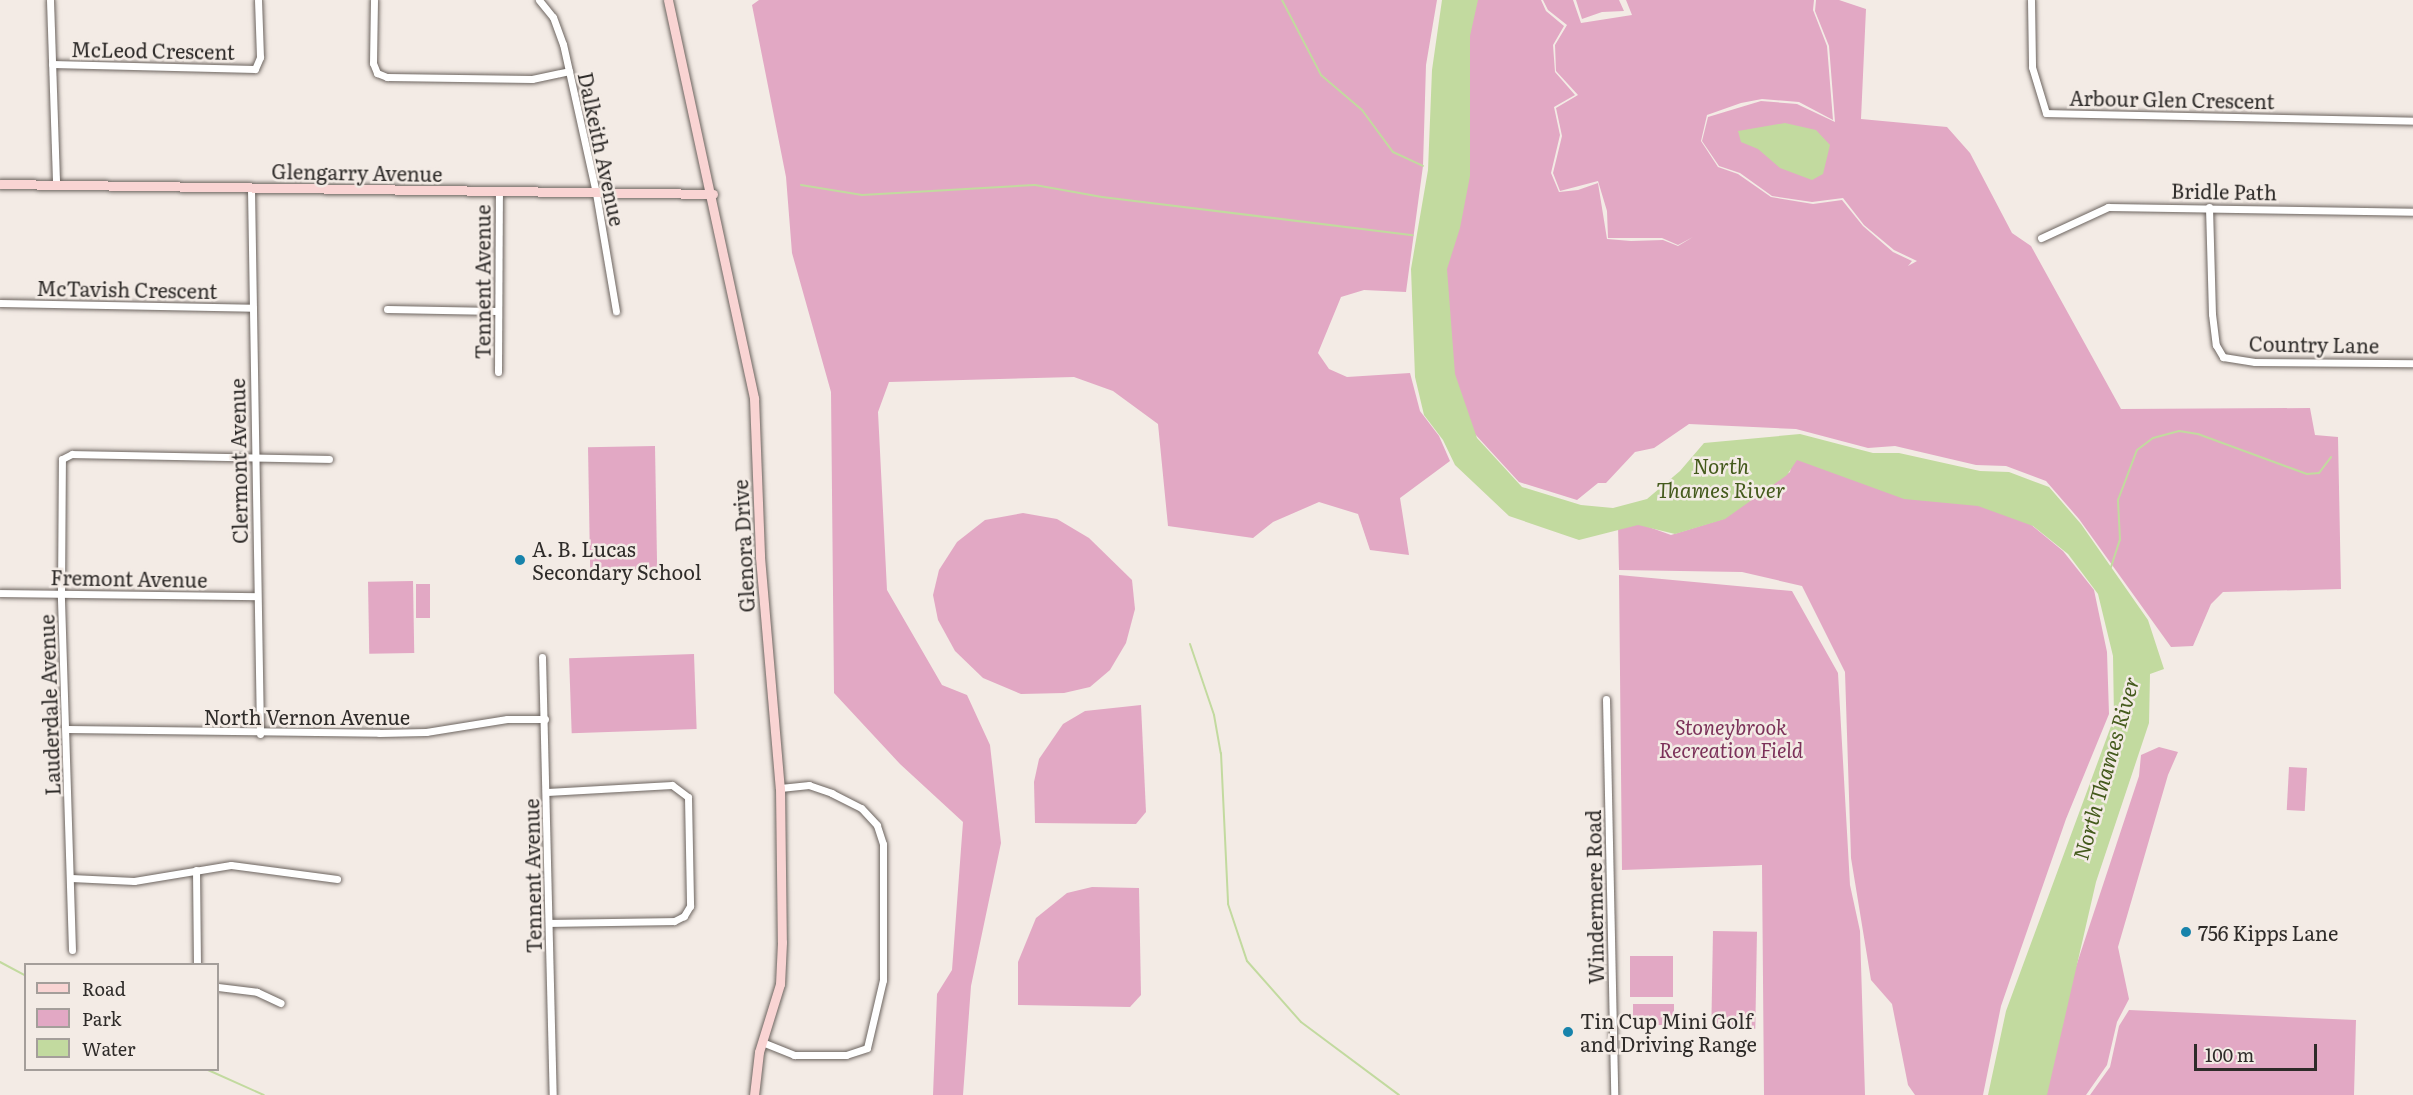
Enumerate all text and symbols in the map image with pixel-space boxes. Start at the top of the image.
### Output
street label: McLeod Crescent [71,37,235,63]
street label: Dalkeith Avenue [574,70,630,228]
street label: Arbour Glen Crescent [2069,85,2275,113]
street label: Glengarry Avenue [271,159,443,185]
street label: Bridle Path [2171,178,2277,204]
street label: Tennent Avenue [470,205,494,359]
street label: McTavish Crescent [36,275,218,303]
street label: Country Lane [2249,331,2379,357]
street label: Clermont Avenue [225,378,251,544]
water label: North Thames River [1656,452,1786,502]
street label: Glenora Drive [728,479,758,613]
place label: A. B. Lucas Secondary School [532,536,701,583]
marker: A. B. Lucas Secondary School [513,553,527,567]
street label: Fremont Avenue [50,565,208,591]
street label: Lauderdale Avenue [34,614,64,796]
water label: North Thames River [2067,673,2143,863]
street label: North Vernon Avenue [204,704,410,728]
park label: Stoneybrook Recreation Field [1659,715,1803,762]
street label: Tennent Avenue [519,798,545,954]
street label: Windermere Road [1580,810,1608,984]
place label: 756 Kipps Lane [2198,920,2338,944]
marker: 756 Kipps Lane [2179,925,2193,939]
legend [24,963,219,1071]
text: Road [82,975,126,1002]
text: Park [82,1005,121,1032]
place label: Tin Cup Mini Golf and Driving Range [1580,1008,1757,1055]
marker: Tin Cup Mini Golf and Driving Range [1561,1025,1575,1039]
scale bar [2197,1032,2320,1070]
text: Water [82,1035,135,1062]
text: 100 m [2205,1041,2254,1068]

